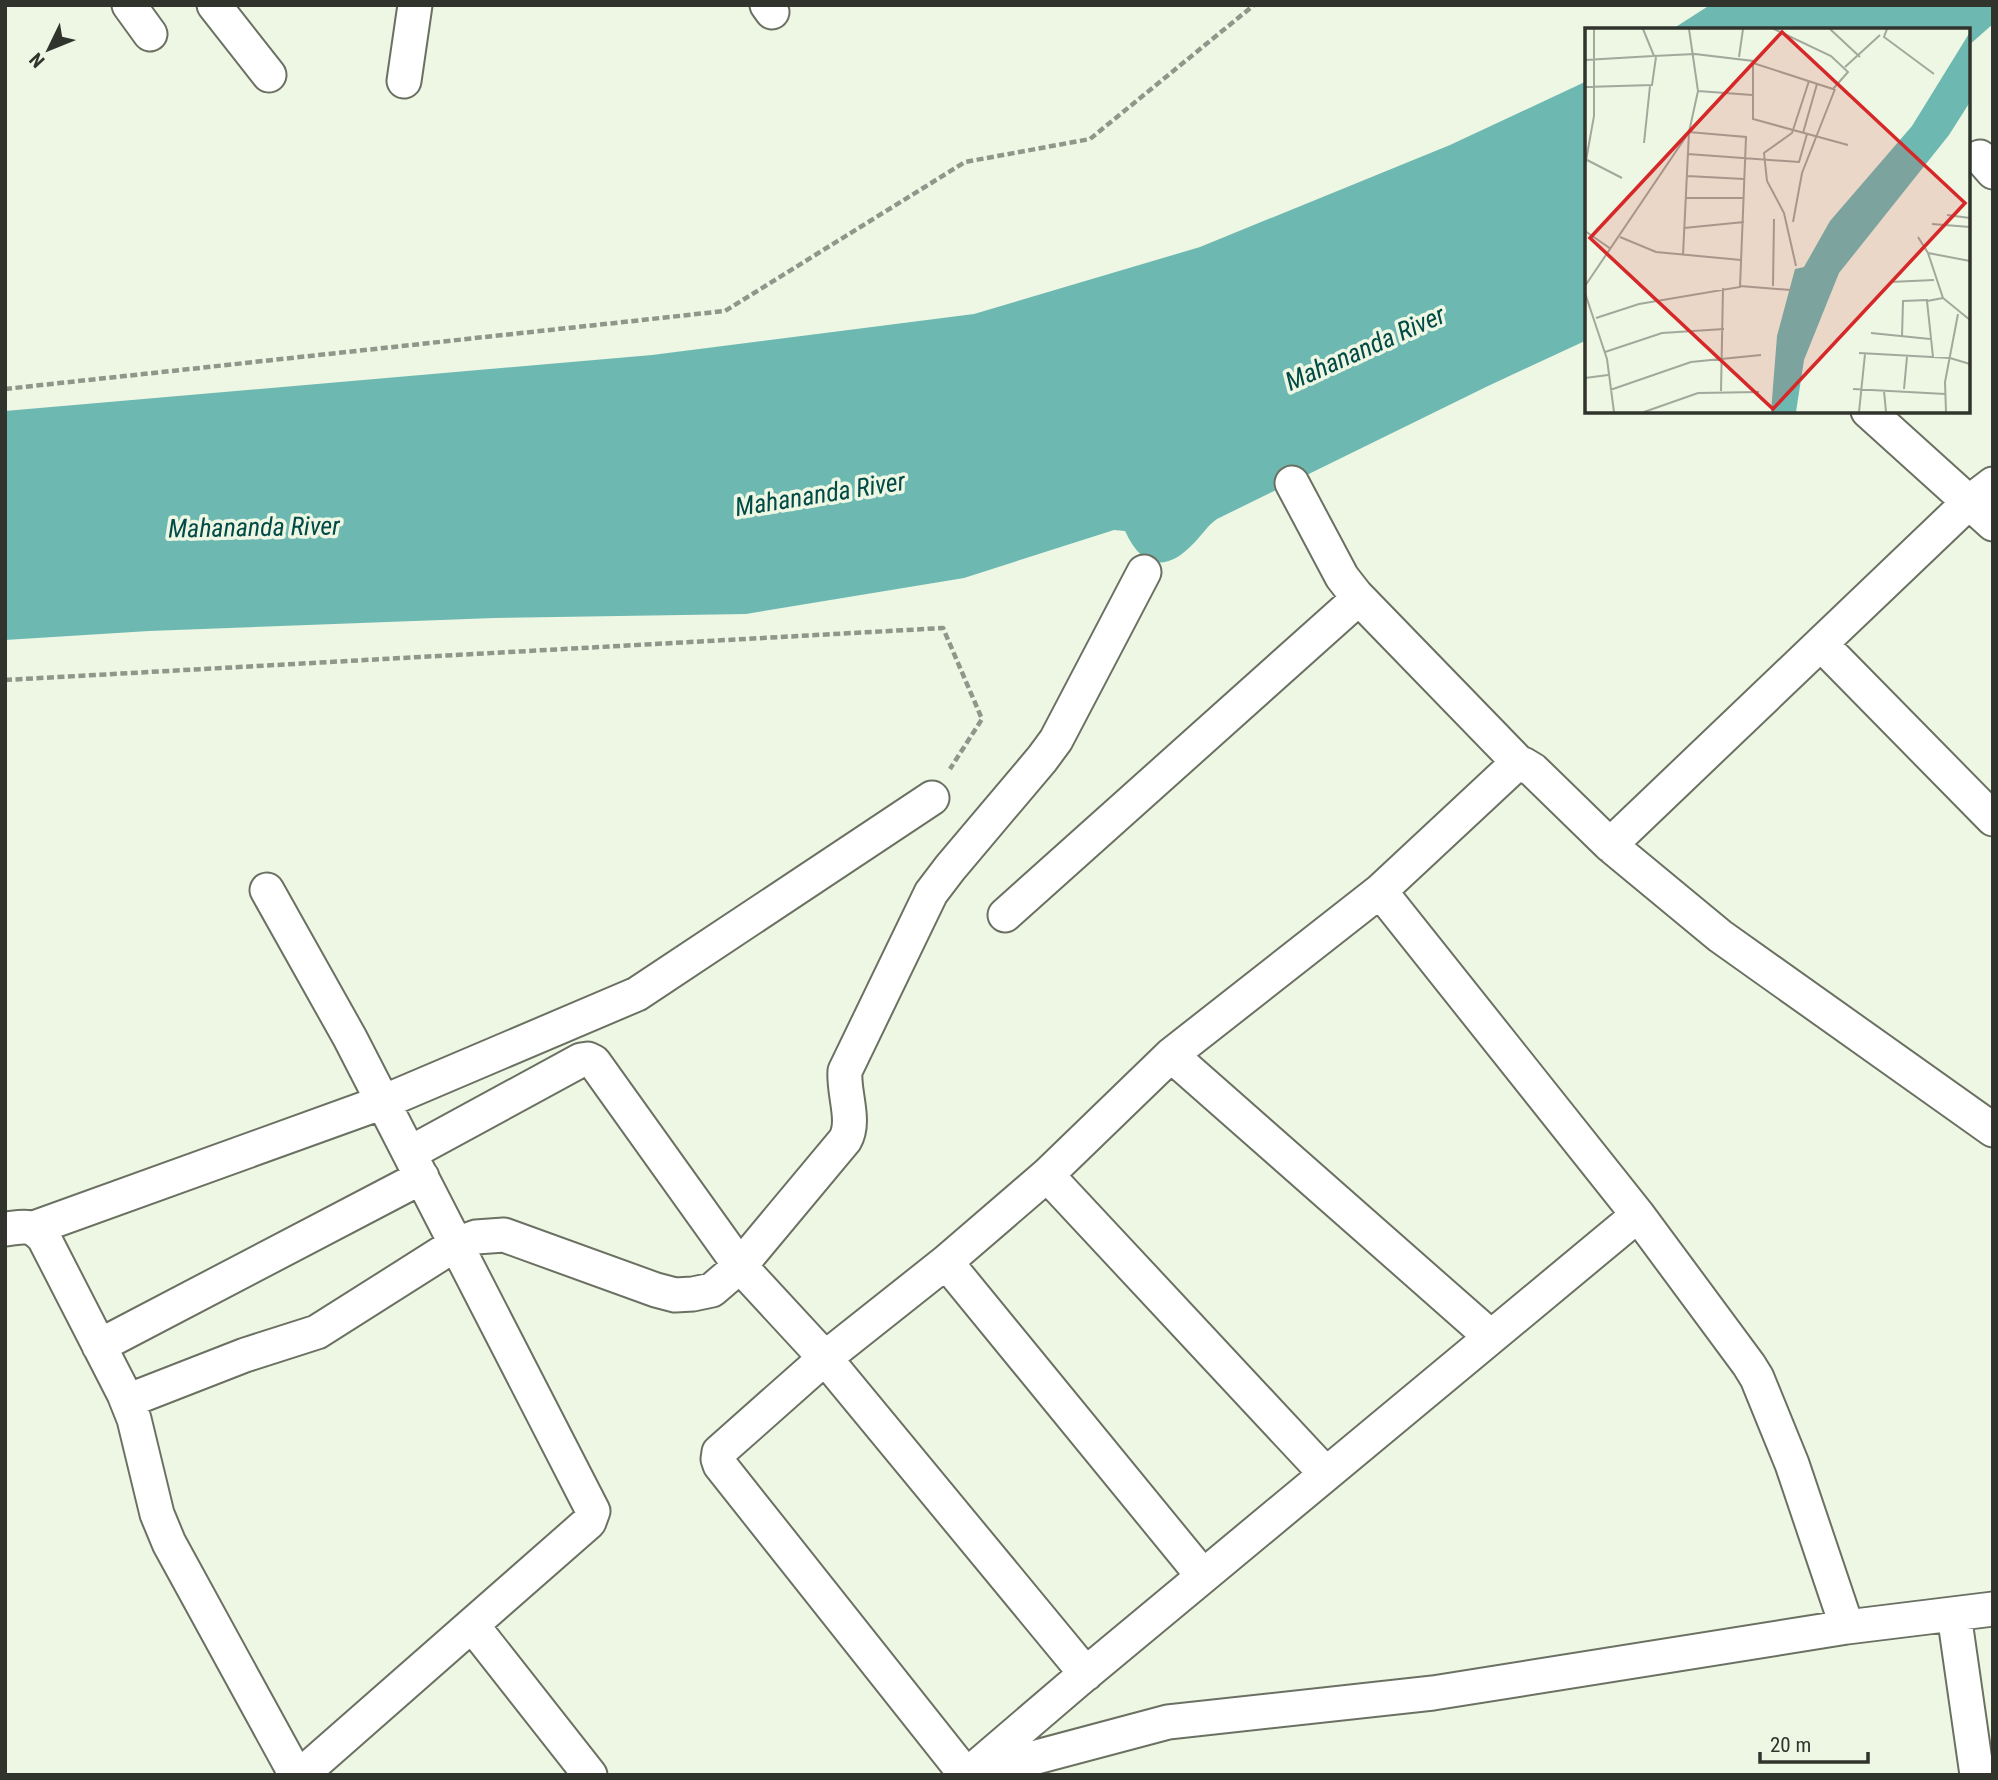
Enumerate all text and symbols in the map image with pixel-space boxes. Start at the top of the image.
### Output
north arrow [14,14,84,84]
inset map [1585,28,1970,413]
text: N [25,48,49,72]
water label: Mahananda River [1280,299,1451,397]
water label: Mahananda River [733,466,908,522]
water label: Mahananda River [168,510,341,543]
scale bar [1760,1720,1868,1764]
text: 20 m [1770,1733,1811,1757]

